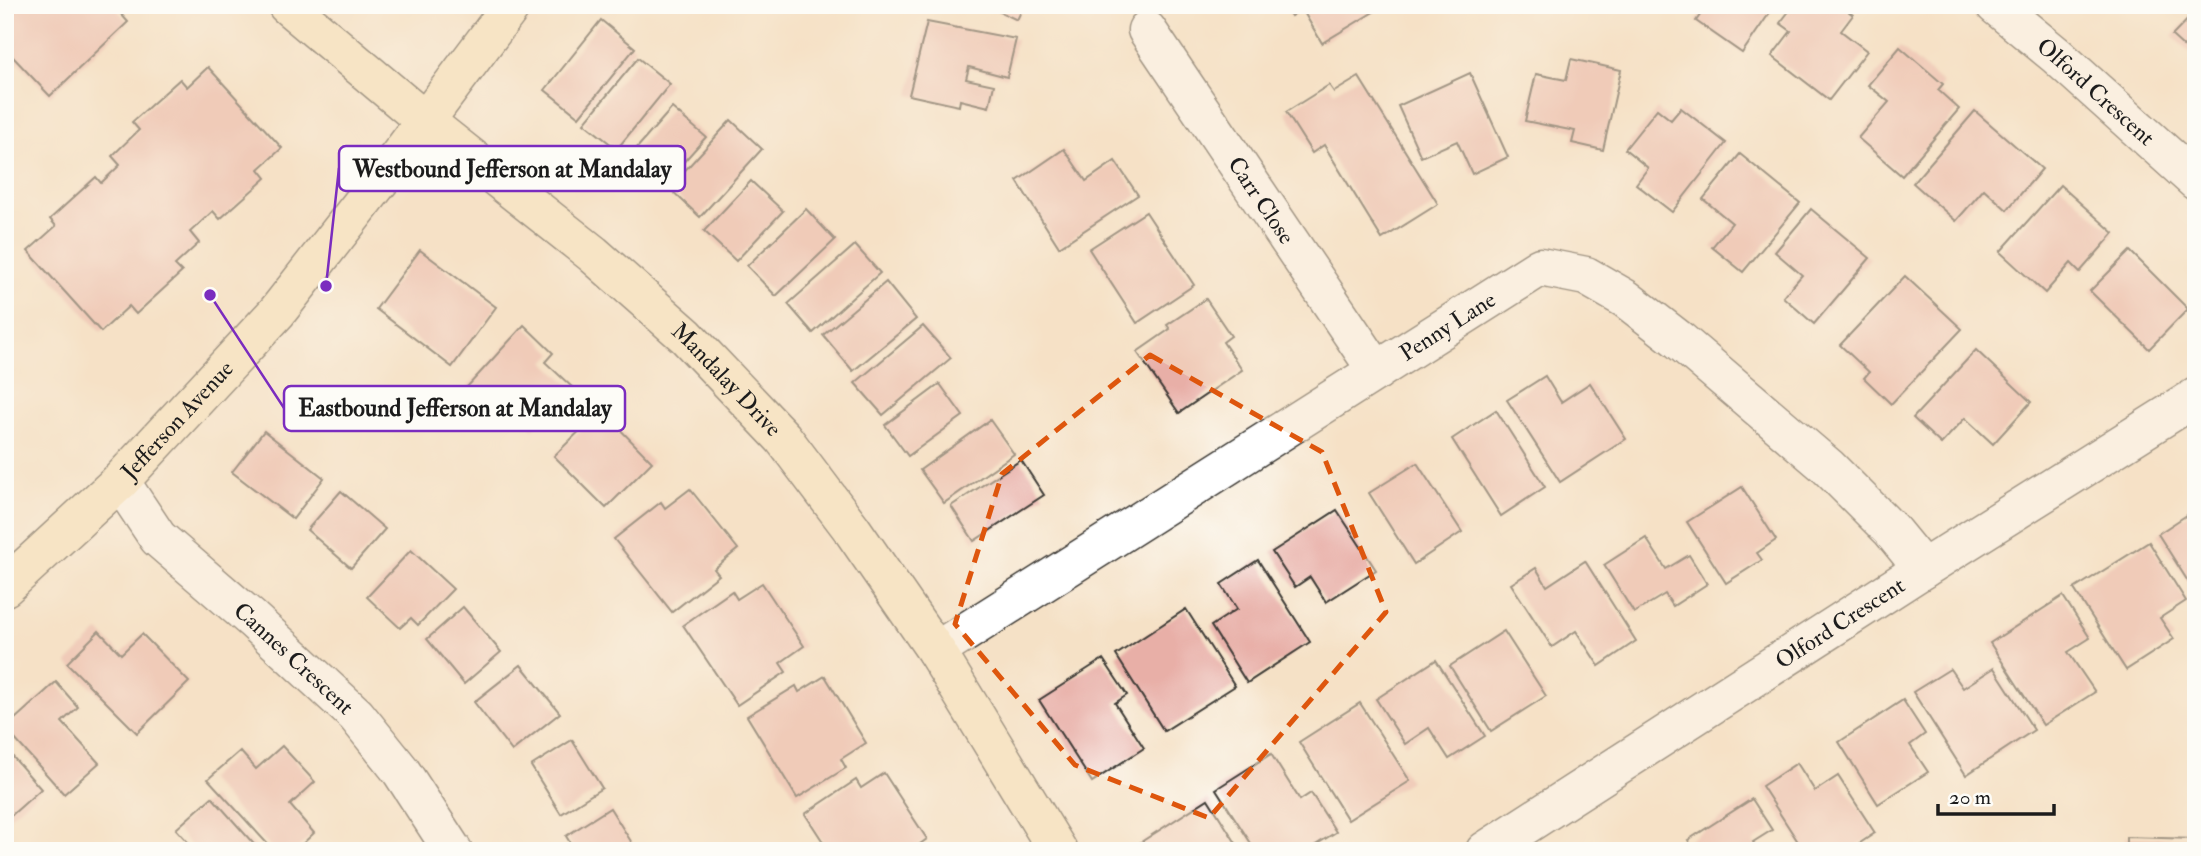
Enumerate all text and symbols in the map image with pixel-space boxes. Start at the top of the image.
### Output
street label: Olford Crescent [2031,31,2161,152]
callout: Westbound Jefferson at Mandalay [339,146,685,191]
street label: Carr Close [1222,151,1302,250]
text: Westbound Jefferson at Mandalay [352,154,673,185]
street label: Penny Lane [1394,284,1501,367]
street label: Mandalay Drive [666,316,788,443]
street label: Jefferson Avenue [114,354,240,486]
callout: Eastbound Jefferson at Mandalay [284,386,625,431]
text: Eastbound Jefferson at Mandalay [298,393,613,424]
street label: Olford Crescent [1770,570,1910,675]
street label: Cannes Crescent [228,596,360,721]
scale bar [1938,772,2054,816]
text: 20 m [1949,784,1991,811]

